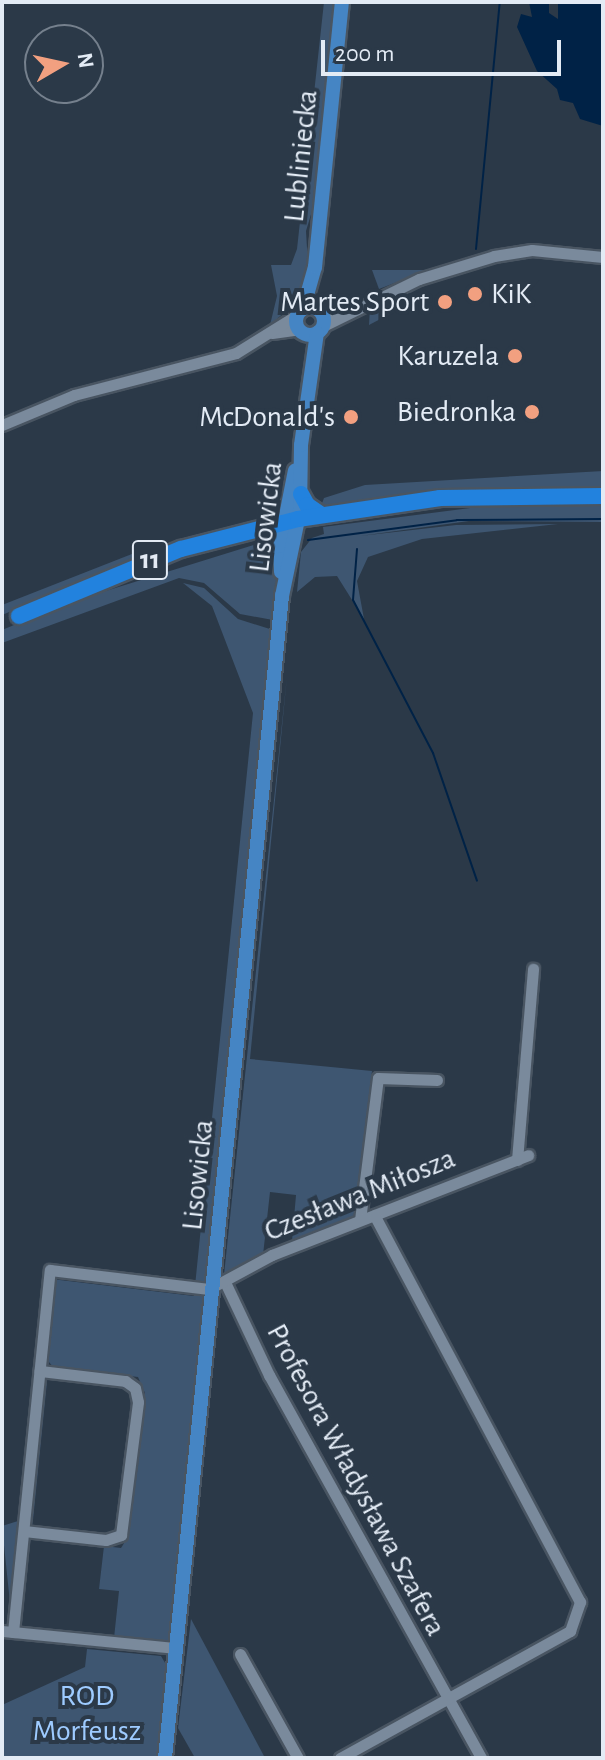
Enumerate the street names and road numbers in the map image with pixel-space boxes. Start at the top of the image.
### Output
street label: Lubliniecka [276,88,326,224]
street label: Lisowicka [241,460,291,574]
road number: 11 [130,536,170,584]
street label: Lisowicka [174,1118,222,1232]
street label: Czesława Miłosza [259,1140,461,1250]
street label: Profesora Władysława Szafera [258,1318,454,1642]

